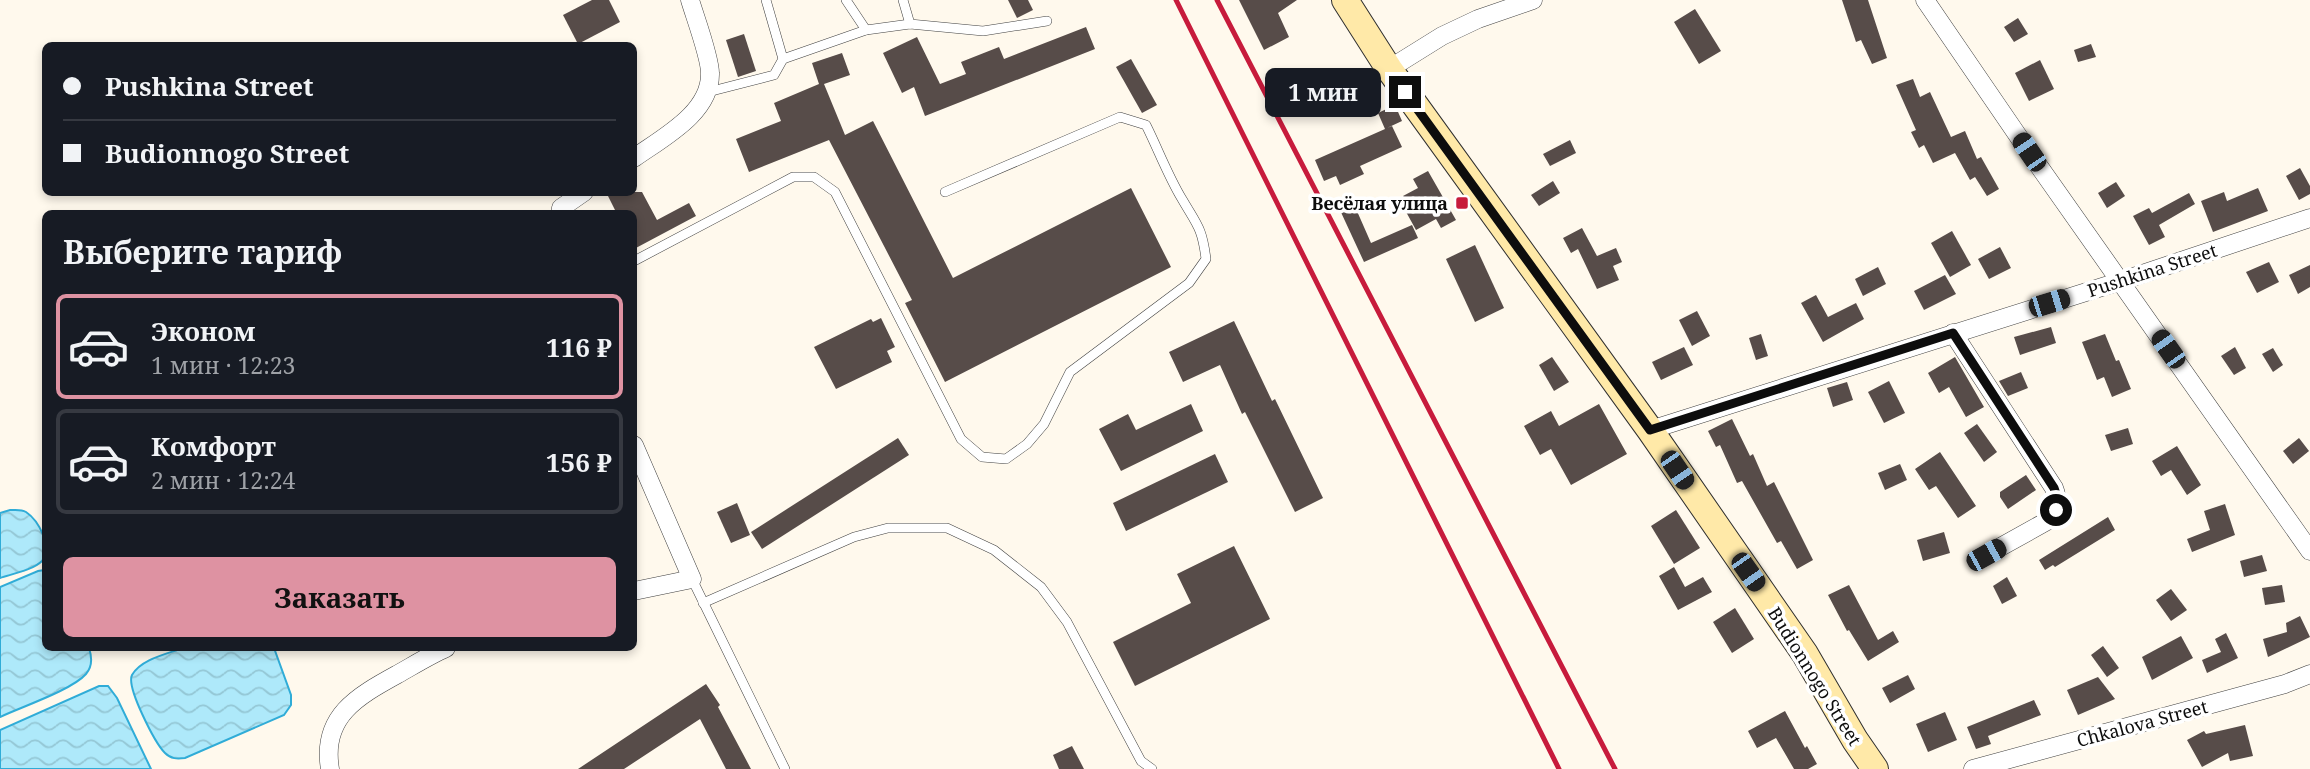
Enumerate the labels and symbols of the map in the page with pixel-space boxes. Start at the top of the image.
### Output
callout: 1 мин [1265,68,1380,116]
route end [1389,76,1421,108]
car [2009,129,2050,175]
place label: Весёлая улица [1311,191,1448,215]
marker: Весёлая улица [1454,195,1470,211]
street label: Pushkina Street [2084,238,2220,302]
car [2026,287,2073,319]
car [2148,326,2189,372]
car [1657,447,1698,493]
route start [2040,494,2072,526]
car [1963,536,2010,574]
car [1728,549,1769,595]
street label: Budionnogo Street [1763,602,1867,750]
street label: Chkalova Street [2074,694,2210,752]

